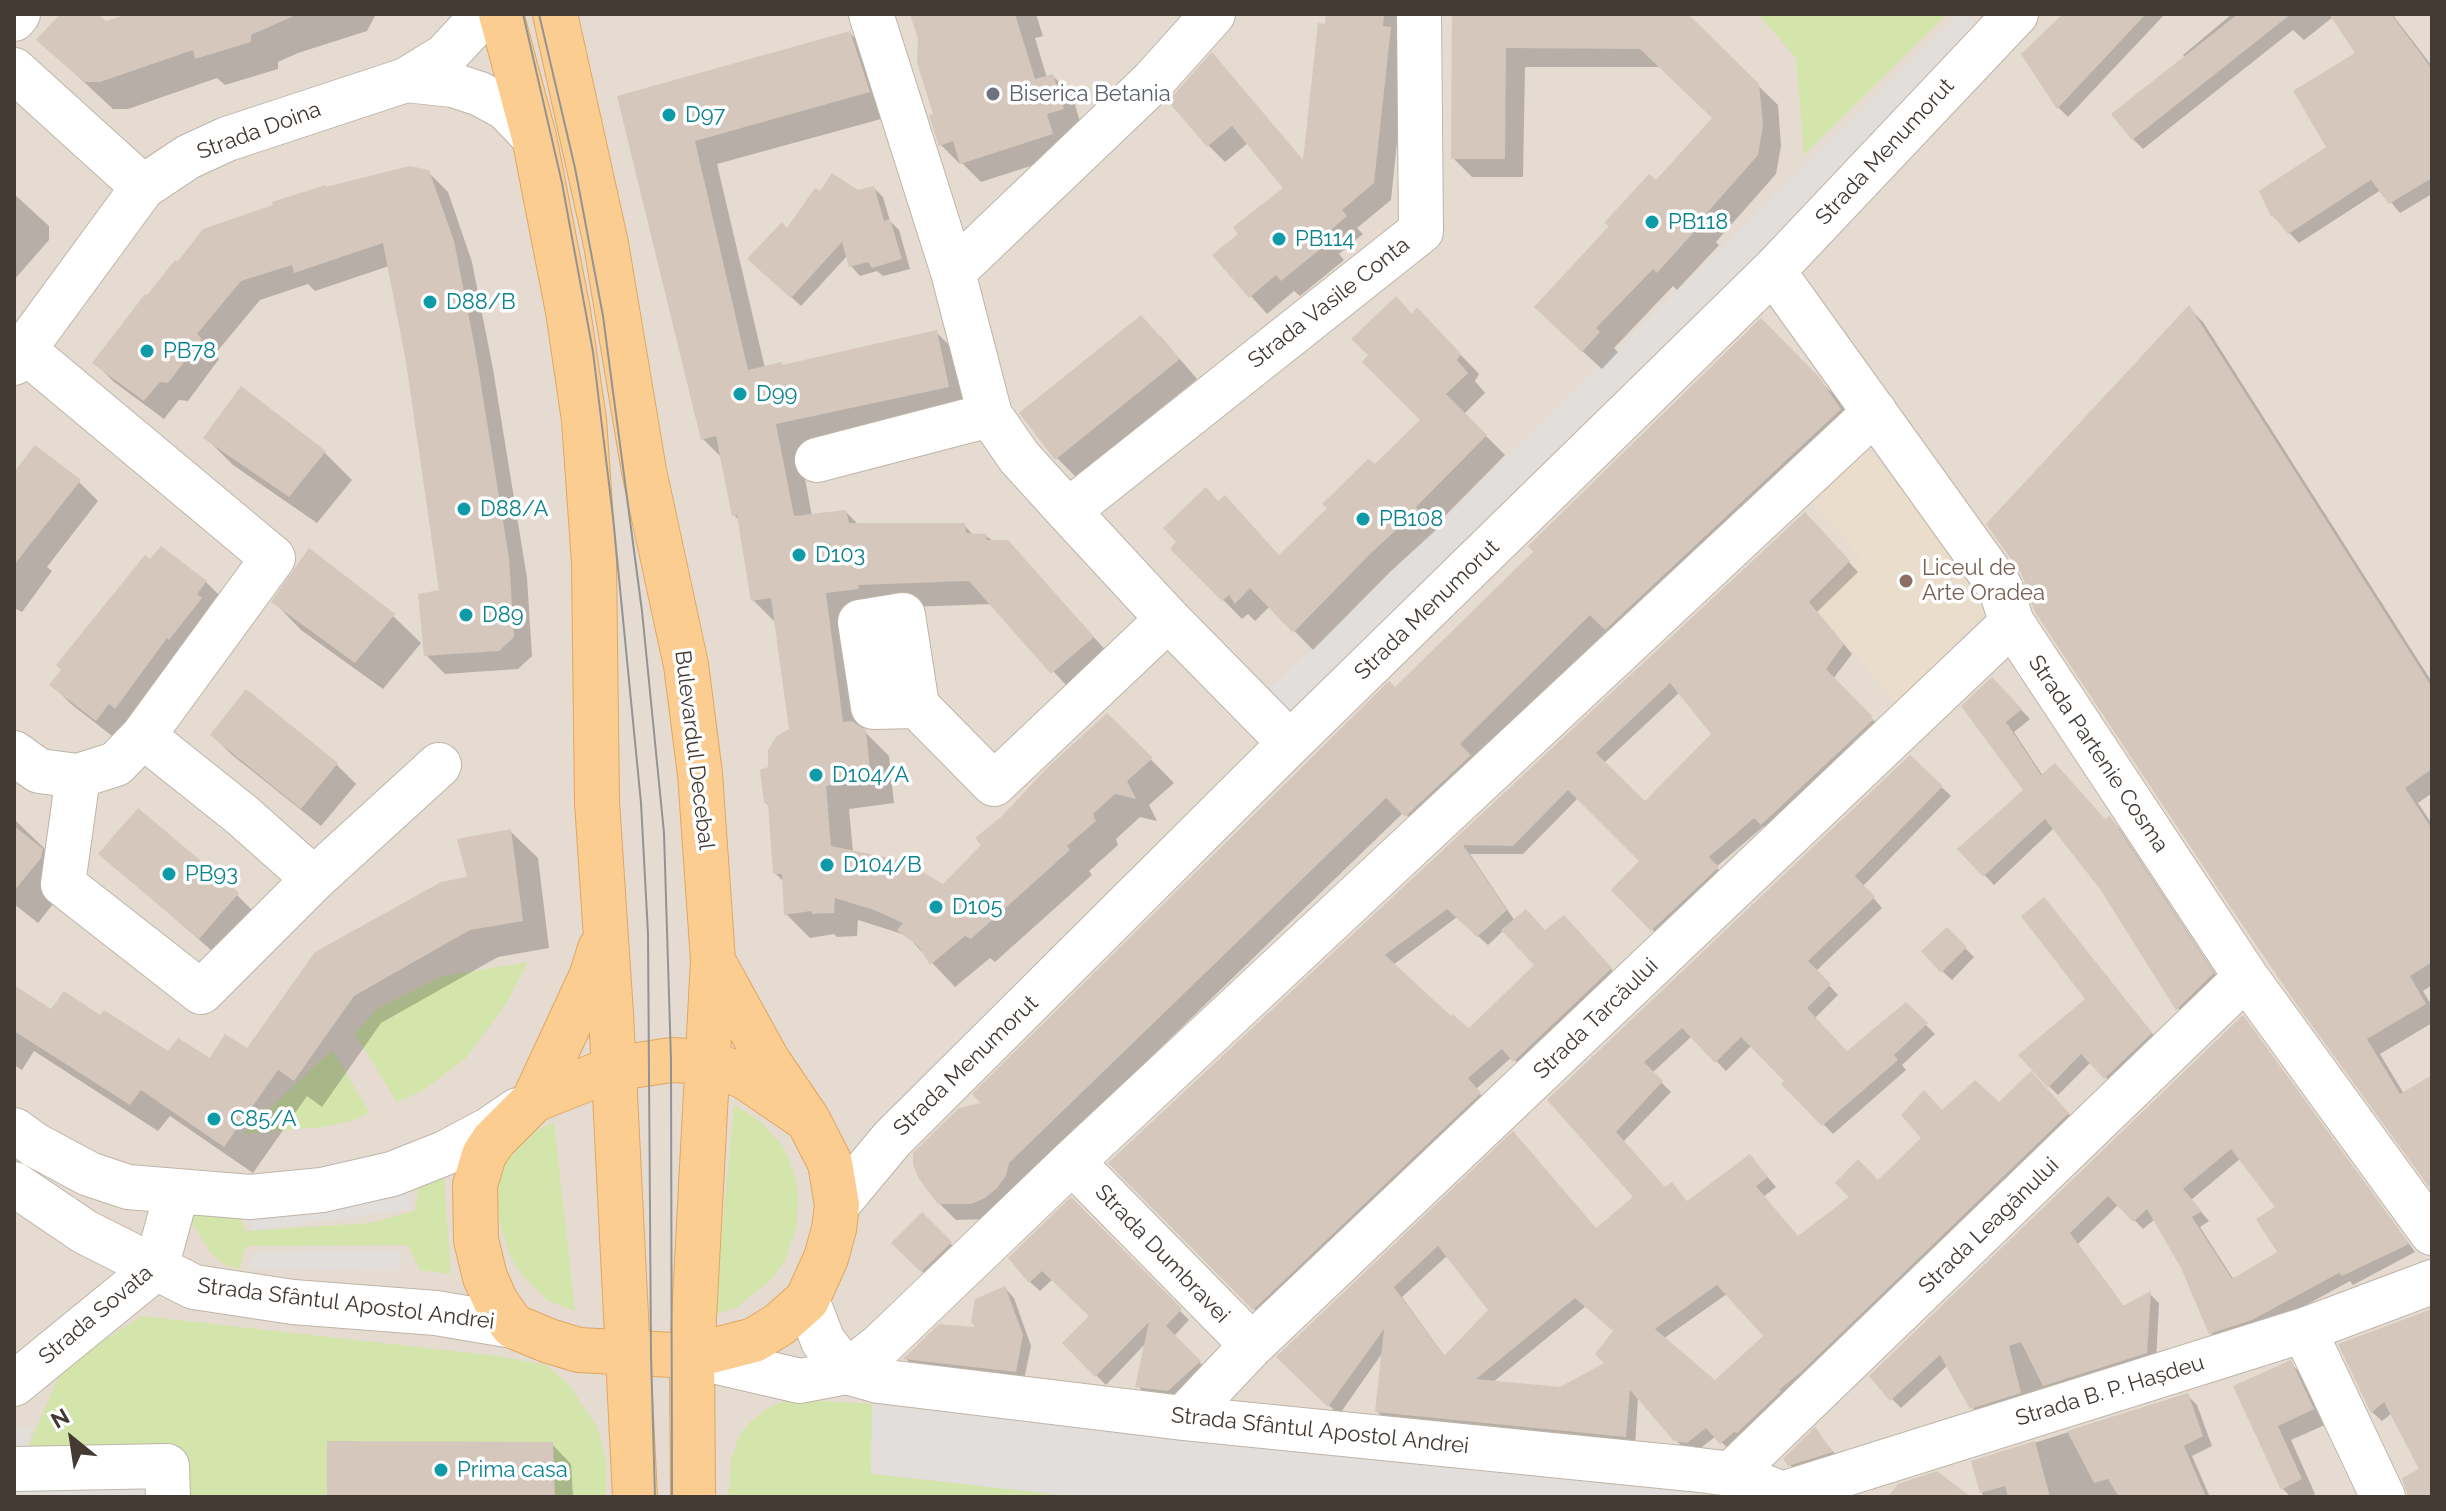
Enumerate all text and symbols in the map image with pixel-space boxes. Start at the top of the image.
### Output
street label: Strada Menumorut [1810,73,1960,231]
place label: Biserica Betania [1009,81,1171,107]
marker: Biserica Betania [984,85,1002,103]
street label: Strada Doina [193,96,325,166]
place label: D97 [685,102,725,128]
marker: D97 [660,106,678,124]
place label: PB118 [1668,209,1728,235]
marker: PB118 [1643,213,1661,231]
place label: PB114 [1295,226,1354,252]
marker: PB114 [1270,230,1288,248]
street label: Strada Vasile Conta [1243,232,1415,374]
place label: D88/B [446,289,516,315]
marker: D88/B [421,293,439,311]
place label: PB78 [163,338,216,364]
marker: PB78 [138,342,156,360]
place label: D99 [756,381,798,407]
marker: D99 [731,385,749,403]
place label: D88/A [480,496,548,522]
marker: D88/A [455,500,473,518]
place label: PB108 [1379,506,1443,532]
marker: PB108 [1354,510,1372,528]
street label: Strada Menumorut [1349,534,1505,686]
place label: D103 [815,542,865,568]
marker: D103 [790,546,808,564]
place label: Liceul de Arte Oradea [1922,555,2045,606]
marker: Liceul de Arte Oradea [1897,572,1915,590]
place label: D89 [482,602,524,628]
marker: D89 [457,606,475,624]
street label: Bulevardul Decebal [669,649,719,851]
street label: Strada Partenie Cosma [2022,650,2174,858]
place label: D104/A [832,762,909,788]
marker: D104/A [807,766,825,784]
place label: D104/B [843,852,922,878]
marker: D104/B [818,856,836,874]
place label: PB93 [185,861,238,887]
marker: PB93 [160,865,178,883]
place label: D105 [952,894,1003,920]
marker: D105 [927,898,945,916]
street label: Strada Tarcăului [1528,953,1664,1085]
street label: Strada Menumorut [888,990,1044,1142]
place label: C85/A [230,1106,297,1132]
marker: C85/A [205,1110,223,1128]
street label: Strada Leagănului [1914,1152,2064,1300]
street label: Strada Dumbravei [1089,1179,1235,1329]
street label: Strada Sovata [34,1260,158,1370]
street label: Strada Sfântul Apostol Andrei [196,1273,496,1335]
street label: Strada B. P. Hașdeu [2013,1350,2207,1432]
north arrow [32,1399,112,1479]
street label: Strada Sfântul Apostol Andrei [1170,1402,1470,1460]
text: N [46,1403,74,1434]
place label: Prima casa [457,1457,568,1483]
marker: Prima casa [432,1461,450,1479]

